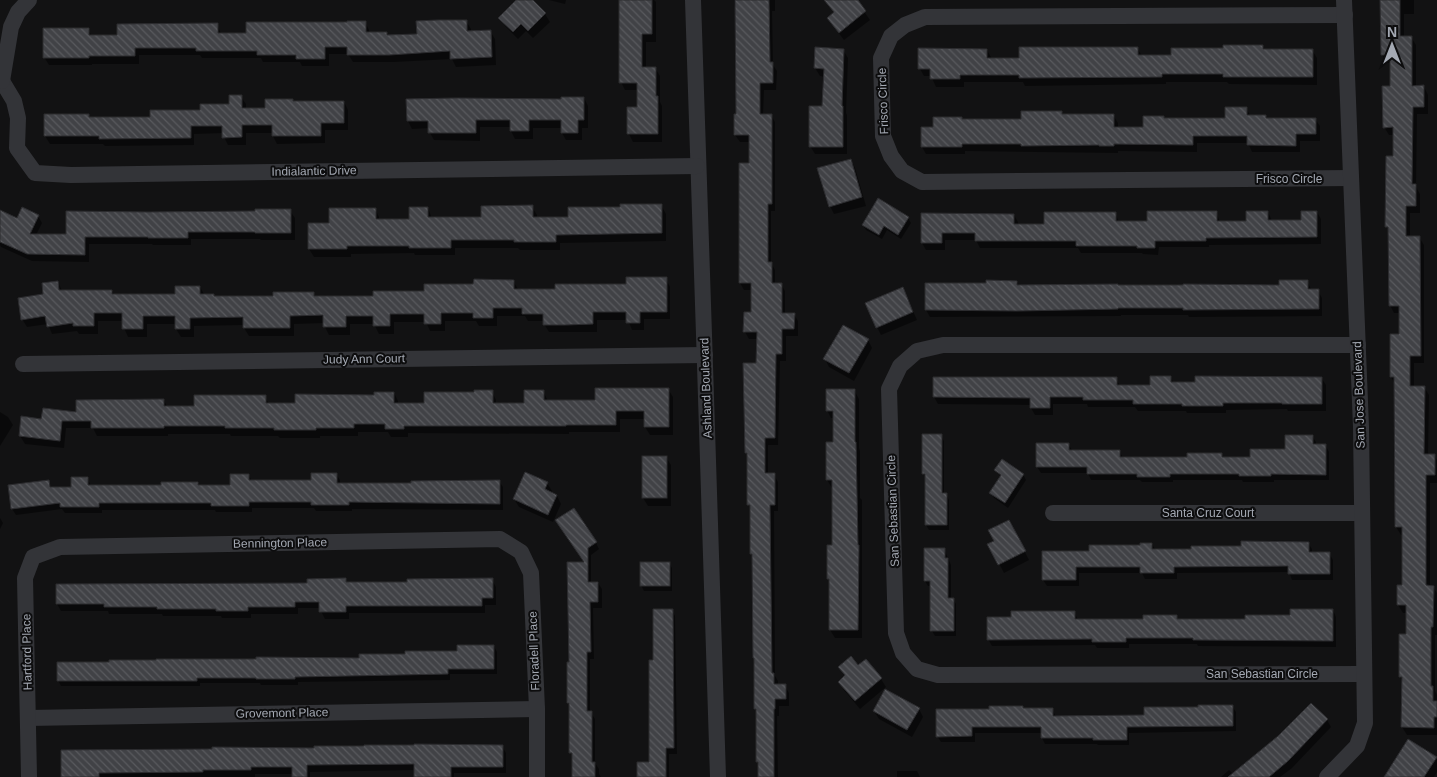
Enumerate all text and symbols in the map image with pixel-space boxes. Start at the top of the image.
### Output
north arrow [1367,20,1417,70]
text: N [1387,24,1397,40]
street label: Frisco Circle [875,67,891,135]
street label: Indialantic Drive [271,163,357,179]
street label: Frisco Circle [1256,172,1323,186]
street label: Ashland Boulevard [697,337,715,439]
street label: San Jose Boulevard [1350,341,1368,449]
street label: Judy Ann Court [323,351,406,367]
street label: San Sebastian Circle [884,454,902,567]
street label: Santa Cruz Court [1162,506,1255,520]
street label: Bennington Place [233,535,327,551]
street label: Floradell Place [526,611,542,691]
street label: Hartford Place [19,613,35,690]
street label: San Sebastian Circle [1206,667,1318,681]
street label: Grovemont Place [236,705,329,721]

